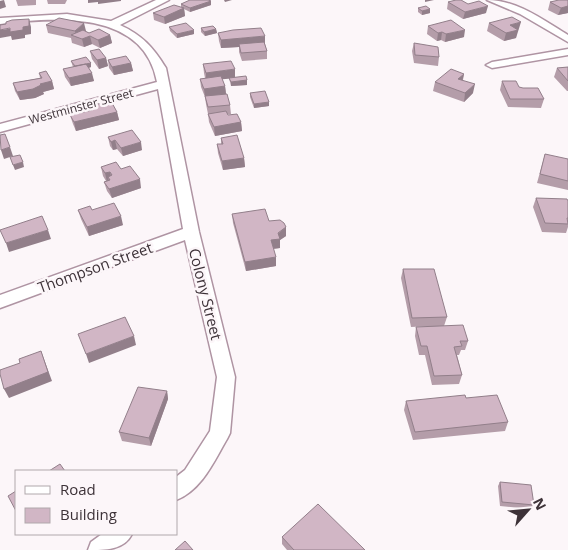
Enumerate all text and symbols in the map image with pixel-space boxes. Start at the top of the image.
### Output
street label: Westminster Street [27,84,135,128]
street label: Thompson Street [35,237,155,297]
street label: Colony Street [185,246,227,342]
legend [15,470,178,535]
text: Road [60,479,96,499]
north arrow [503,485,553,535]
text: N [529,494,551,513]
text: Building [60,504,117,524]

